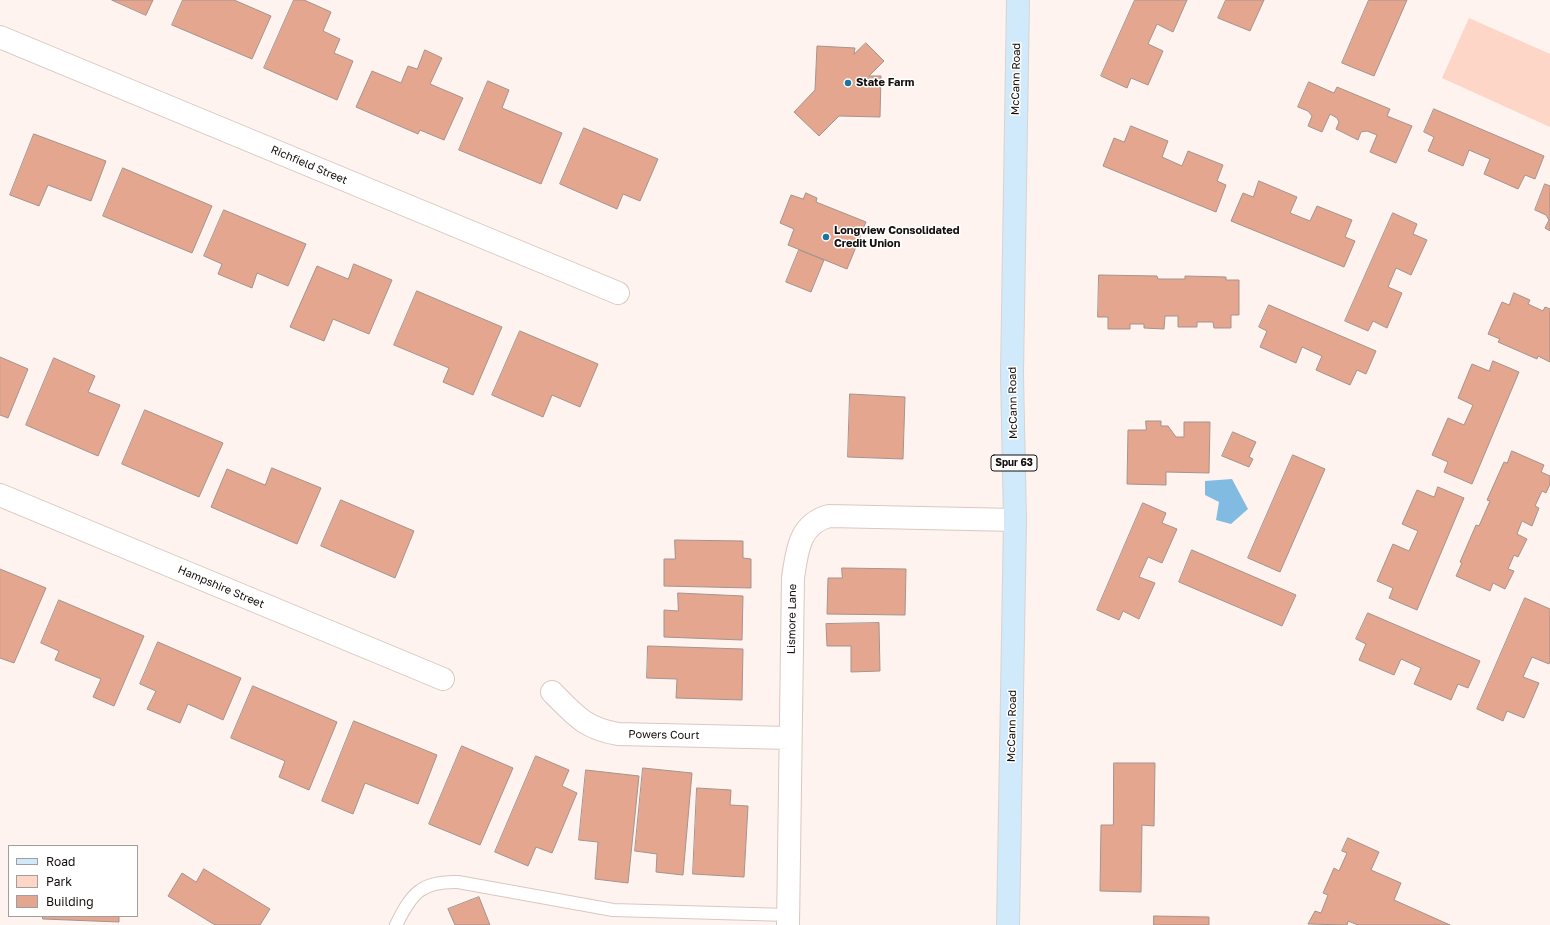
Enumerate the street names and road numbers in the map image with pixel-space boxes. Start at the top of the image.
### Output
street label: McCann Road [1009,43,1023,115]
street label: Richfield Street [269,143,349,187]
street label: McCann Road [1006,367,1020,439]
road number: Spur 63 [991,455,1037,471]
street label: Hampshire Street [176,563,266,611]
street label: Lismore Lane [785,584,799,654]
street label: McCann Road [1005,690,1019,762]
street label: Powers Court [628,728,700,742]

